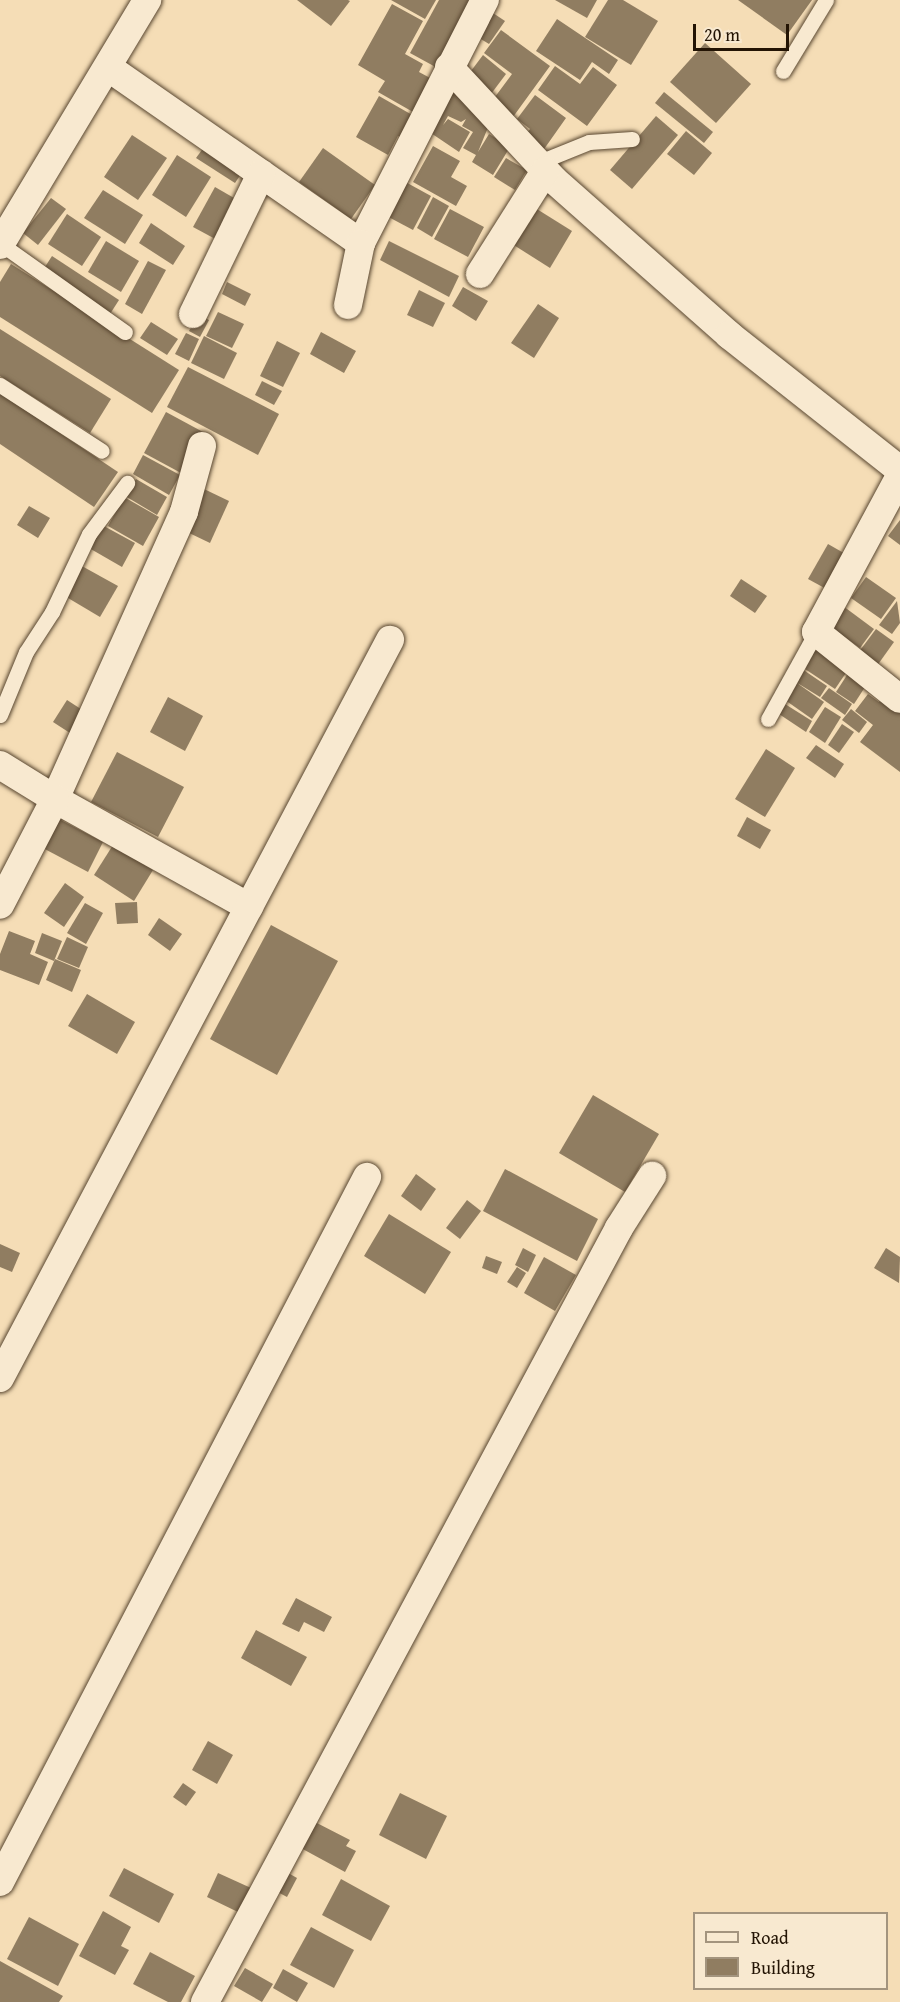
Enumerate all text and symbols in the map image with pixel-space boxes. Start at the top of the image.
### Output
scale bar [696,12,792,50]
text: 20 m [704,21,740,48]
legend [693,1912,888,1990]
text: Road [751,1924,789,1951]
text: Building [751,1954,815,1981]

